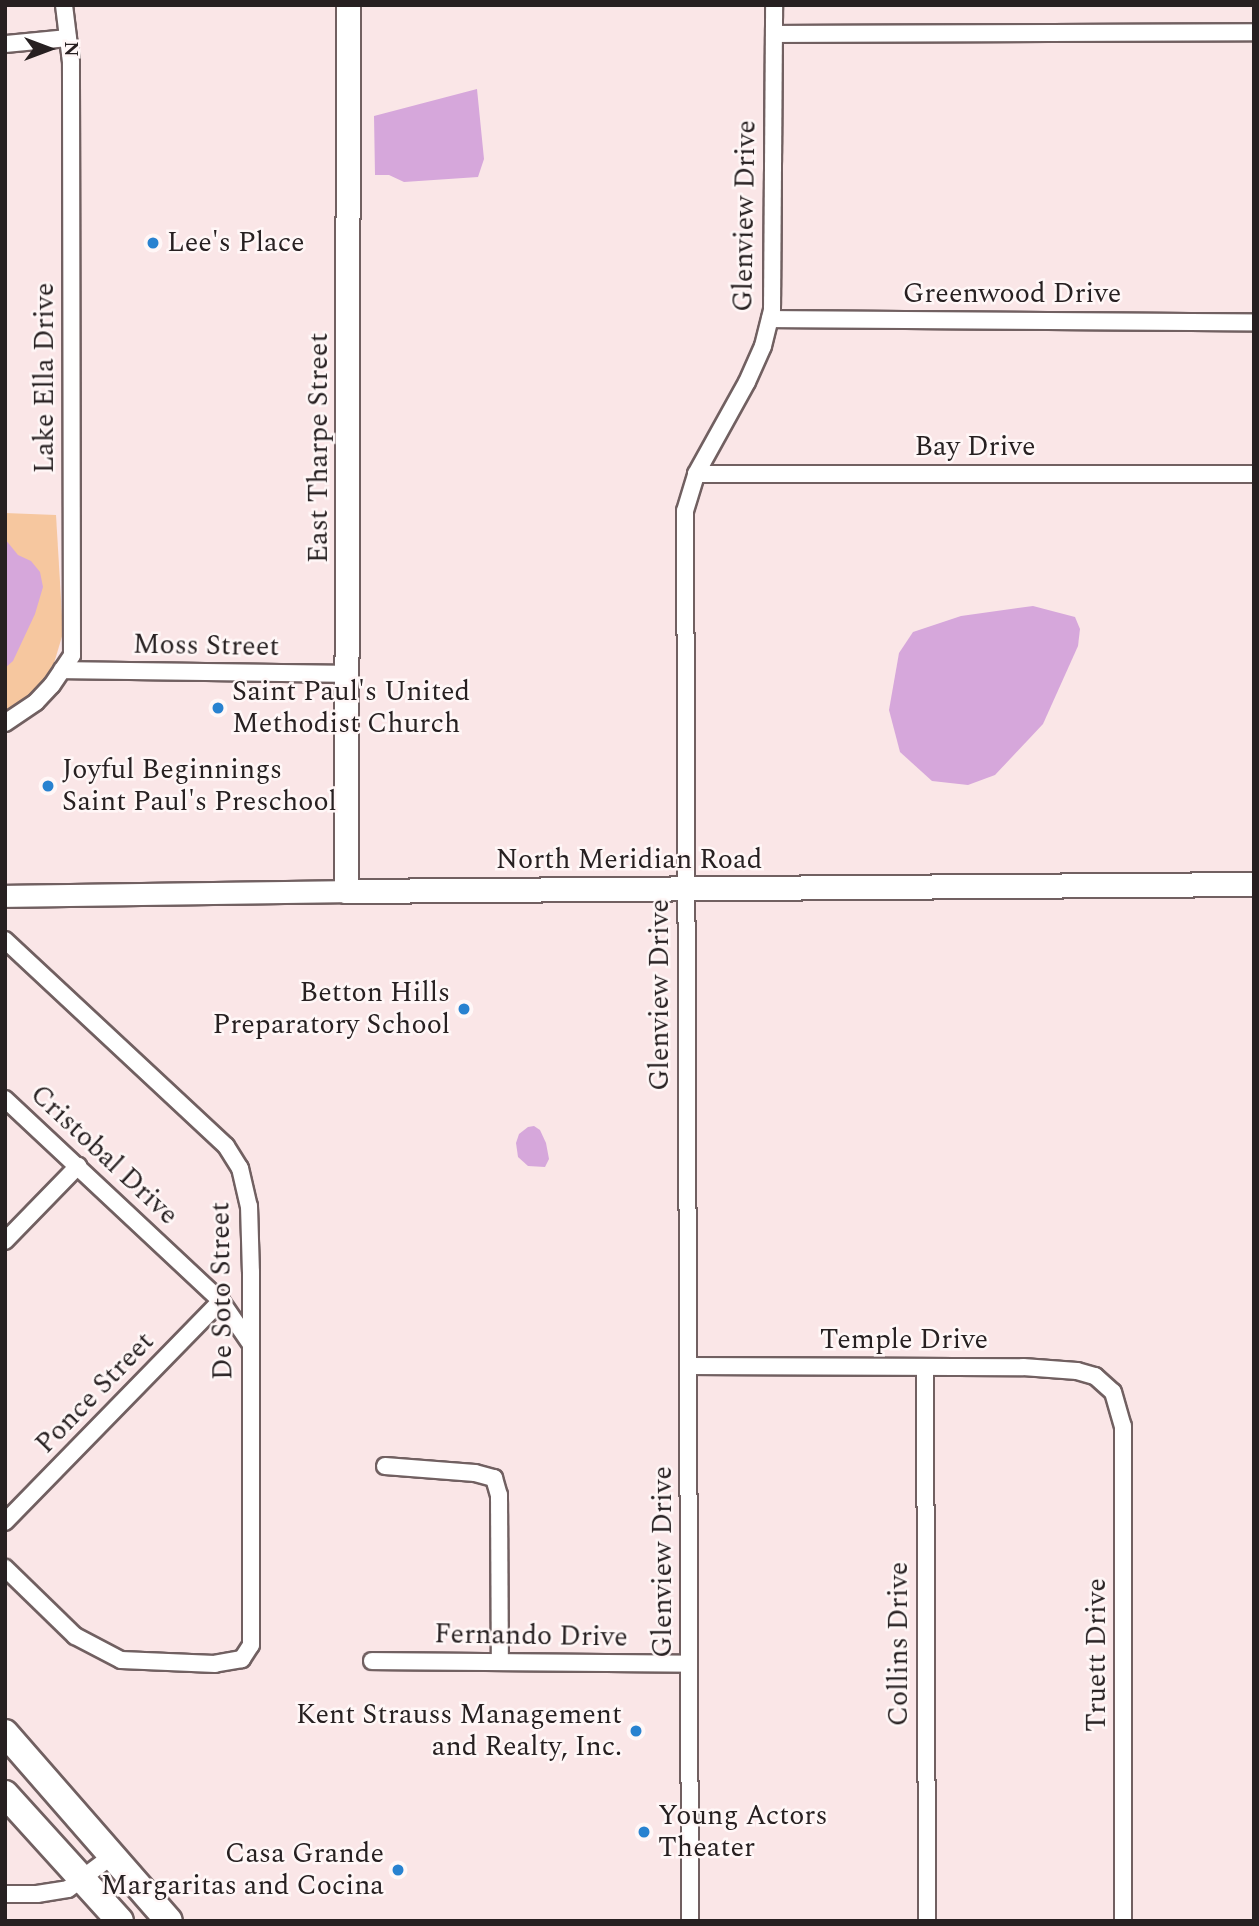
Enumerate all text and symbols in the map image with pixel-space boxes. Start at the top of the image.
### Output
north arrow [14,14,84,84]
text: N [56,41,85,57]
street label: Glenview Drive [727,120,763,312]
place label: Lee's Place [167,226,305,260]
marker: Lee's Place [145,235,161,251]
street label: Greenwood Drive [903,277,1121,311]
street label: Lake Ella Drive [28,283,62,473]
street label: East Tharpe Street [302,333,336,563]
street label: Bay Drive [915,430,1035,464]
street label: Moss Street [133,628,279,664]
place label: Saint Paul's United Methodist Church [232,675,470,741]
marker: Saint Paul's United Methodist Church [210,700,226,716]
place label: Joyful Beginnings Saint Paul's Preschool [62,753,337,819]
marker: Joyful Beginnings Saint Paul's Preschool [40,778,56,794]
street label: North Meridian Road [496,843,762,877]
street label: Glenview Drive [643,899,677,1091]
place label: Betton Hills Preparatory School [213,976,450,1042]
marker: Betton Hills Preparatory School [456,1001,472,1017]
street label: Cristobal Drive [23,1078,185,1232]
street label: De Soto Street [204,1202,240,1380]
street label: Temple Drive [820,1323,988,1357]
street label: Ponce Street [29,1325,161,1461]
street label: Glenview Drive [646,1466,680,1658]
street label: Collins Drive [882,1562,916,1726]
street label: Truett Drive [1080,1578,1114,1732]
street label: Fernando Drive [434,1618,628,1654]
place label: Kent Strauss Management and Realty, Inc. [296,1698,622,1764]
marker: Kent Strauss Management and Realty, Inc. [628,1723,644,1739]
place label: Young Actors Theater [658,1799,828,1865]
marker: Young Actors Theater [636,1824,652,1840]
place label: Casa Grande Margaritas and Cocina [101,1837,384,1903]
marker: Casa Grande Margaritas and Cocina [390,1862,406,1878]

